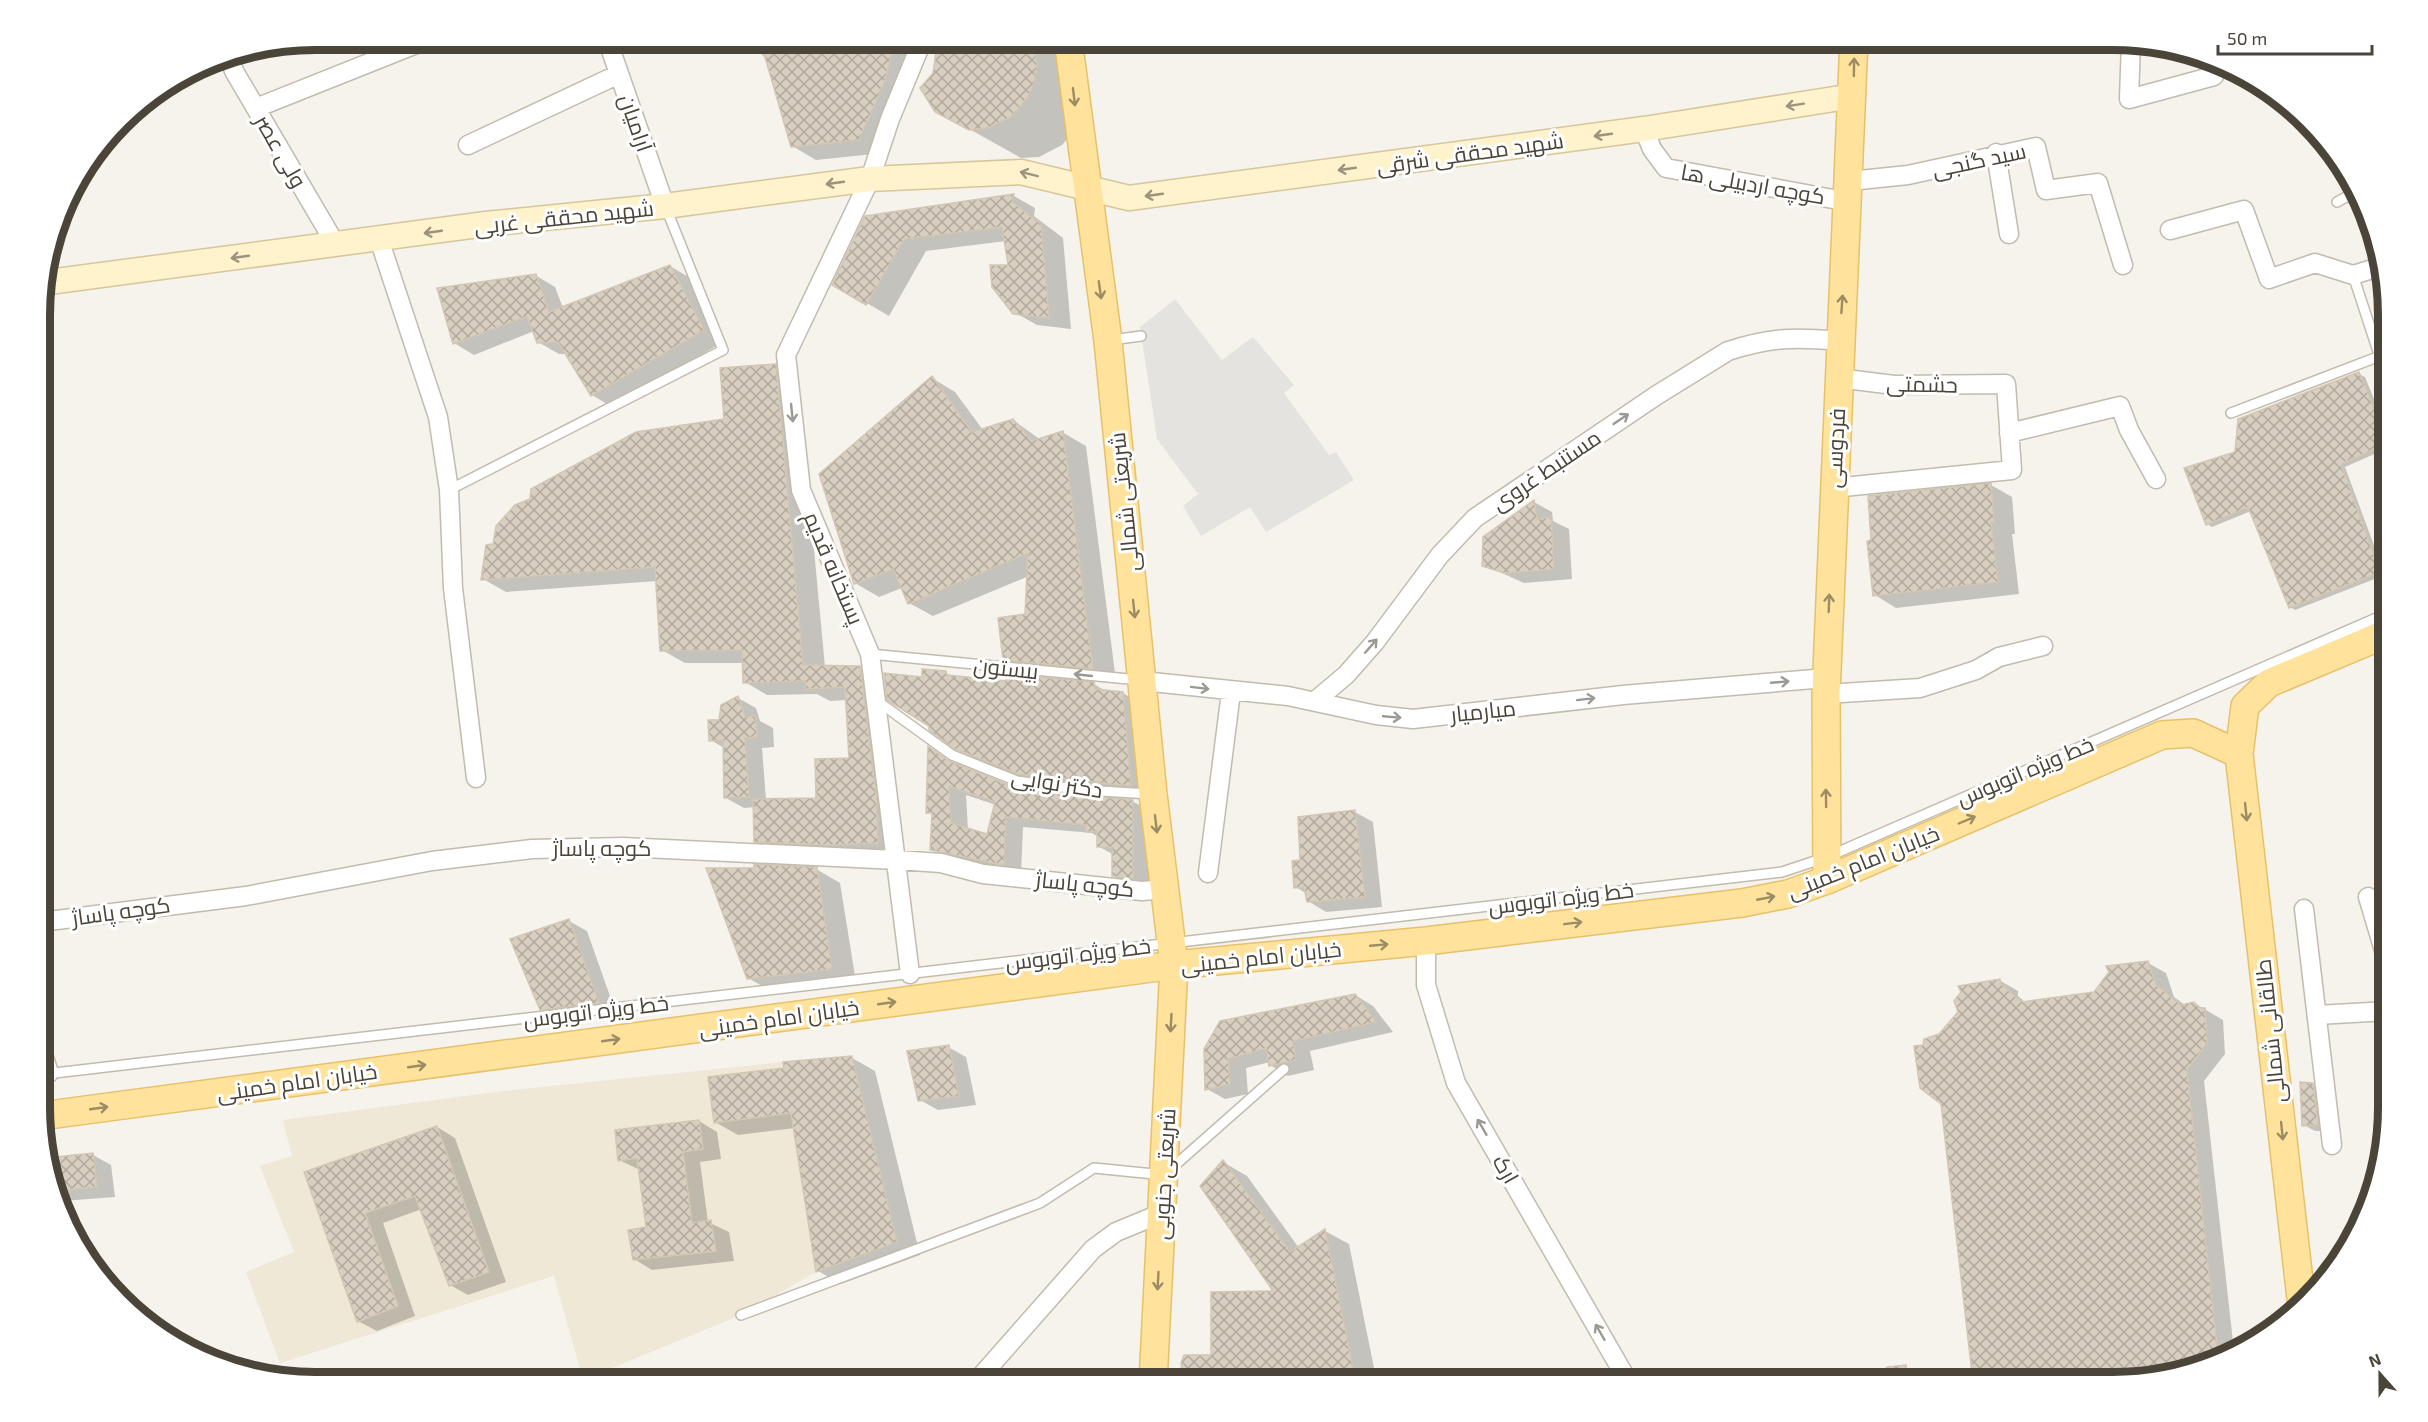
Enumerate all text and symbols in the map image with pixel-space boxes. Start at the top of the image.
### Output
scale bar [2218,18,2372,56]
text: 50 m [2227,27,2267,49]
one-way arrow [1848,58,1859,78]
one-way arrow [1069,87,1080,107]
street label: آرامیان [614,90,659,155]
one-way arrow [1786,100,1806,111]
street label: ولی عصر [248,108,313,193]
street label: شهید محققی شرقی [1375,126,1565,180]
one-way arrow [1593,129,1613,140]
street label: سید گنجی [1929,136,2029,184]
street label: کوچه اردبیلی ها [1678,158,1827,211]
one-way arrow [1337,164,1357,175]
one-way arrow [1020,168,1039,180]
one-way arrow [826,178,846,189]
one-way arrow [1144,190,1164,201]
street label: شهید محققی غربی [473,194,655,240]
one-way arrow [424,226,443,237]
one-way arrow [230,252,250,263]
one-way arrow [1095,280,1106,300]
one-way arrow [1837,294,1848,314]
street label: حشمتی [1886,369,1958,399]
one-way arrow [787,402,798,422]
street label: فردوسی [1819,407,1851,489]
one-way arrow [1613,413,1629,425]
street label: مستنبط غروی [1486,423,1606,516]
street label: شریعتی شمالی [1103,431,1145,573]
street label: پستخانه قدیم [796,507,870,630]
one-way arrow [1823,594,1834,614]
one-way arrow [1129,599,1140,619]
one-way arrow [1365,638,1378,654]
street label: بیستون [972,651,1040,684]
one-way arrow [1074,669,1094,680]
one-way arrow [1770,676,1789,687]
one-way arrow [1189,683,1209,694]
street label: میارمیار [1447,694,1517,728]
one-way arrow [1575,694,1595,705]
one-way arrow [1382,712,1401,723]
street label: خط ویژه اتوبوس [1952,729,2098,813]
street label: دکتر نوایی [1009,762,1105,804]
one-way arrow [1821,789,1832,809]
one-way arrow [2240,802,2251,822]
one-way arrow [1151,814,1162,834]
one-way arrow [1957,814,1975,825]
street label: خیابان امام خمینی [1783,819,1944,907]
street label: کوچه پاساژ [550,834,652,863]
street label: کوچه پاساژ [1032,865,1136,904]
street label: خط ویژه اتوبوس [1487,875,1635,921]
street label: کوچه پاساژ [68,890,172,933]
one-way arrow [1756,892,1775,903]
one-way arrow [1562,918,1582,929]
street label: خط ویژه اتوبوس [1004,931,1152,977]
street label: خیابان امام خمینی [1179,935,1343,981]
one-way arrow [1369,939,1388,950]
street label: طالقانی شمالی [2249,958,2291,1104]
street label: خط ویژه اتوبوس [522,988,670,1034]
street label: خیابان امام خمینی [697,993,861,1045]
one-way arrow [877,998,897,1009]
one-way arrow [1166,1013,1177,1033]
one-way arrow [600,1035,620,1046]
street label: خیابان امام خمینی [215,1057,379,1109]
one-way arrow [407,1060,427,1071]
one-way arrow [89,1103,109,1114]
street label: شریعتی جنوبی [1147,1107,1181,1241]
one-way arrow [1475,1119,1487,1136]
one-way arrow [2277,1121,2288,1141]
street label: ارک [1488,1149,1525,1188]
one-way arrow [1153,1271,1164,1291]
one-way arrow [1594,1324,1606,1341]
north arrow [2350,1344,2410,1404]
text: N [2366,1349,2383,1370]

